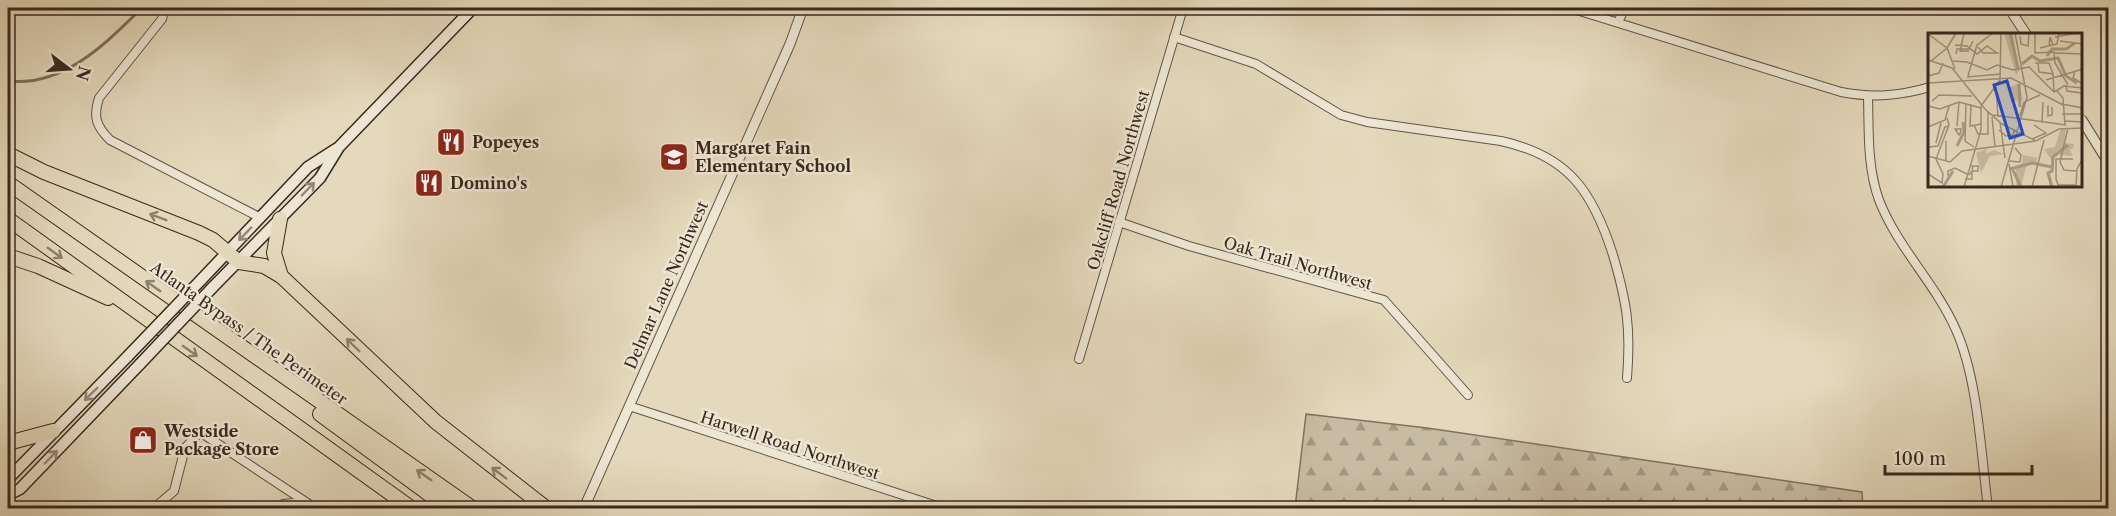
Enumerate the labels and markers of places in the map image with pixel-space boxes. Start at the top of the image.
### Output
restaurant icon: Popeyes [435,126,467,158]
place label: Popeyes [472,132,539,152]
place label: Margaret Fain Elementary School [695,138,851,176]
school or university icon: Margaret Fain Elementary School [658,141,690,173]
restaurant icon: Domino's [413,167,445,199]
place label: Domino's [450,173,527,193]
place label: Westside Package Store [163,421,280,459]
shop icon: Westside Package Store [127,424,159,456]

